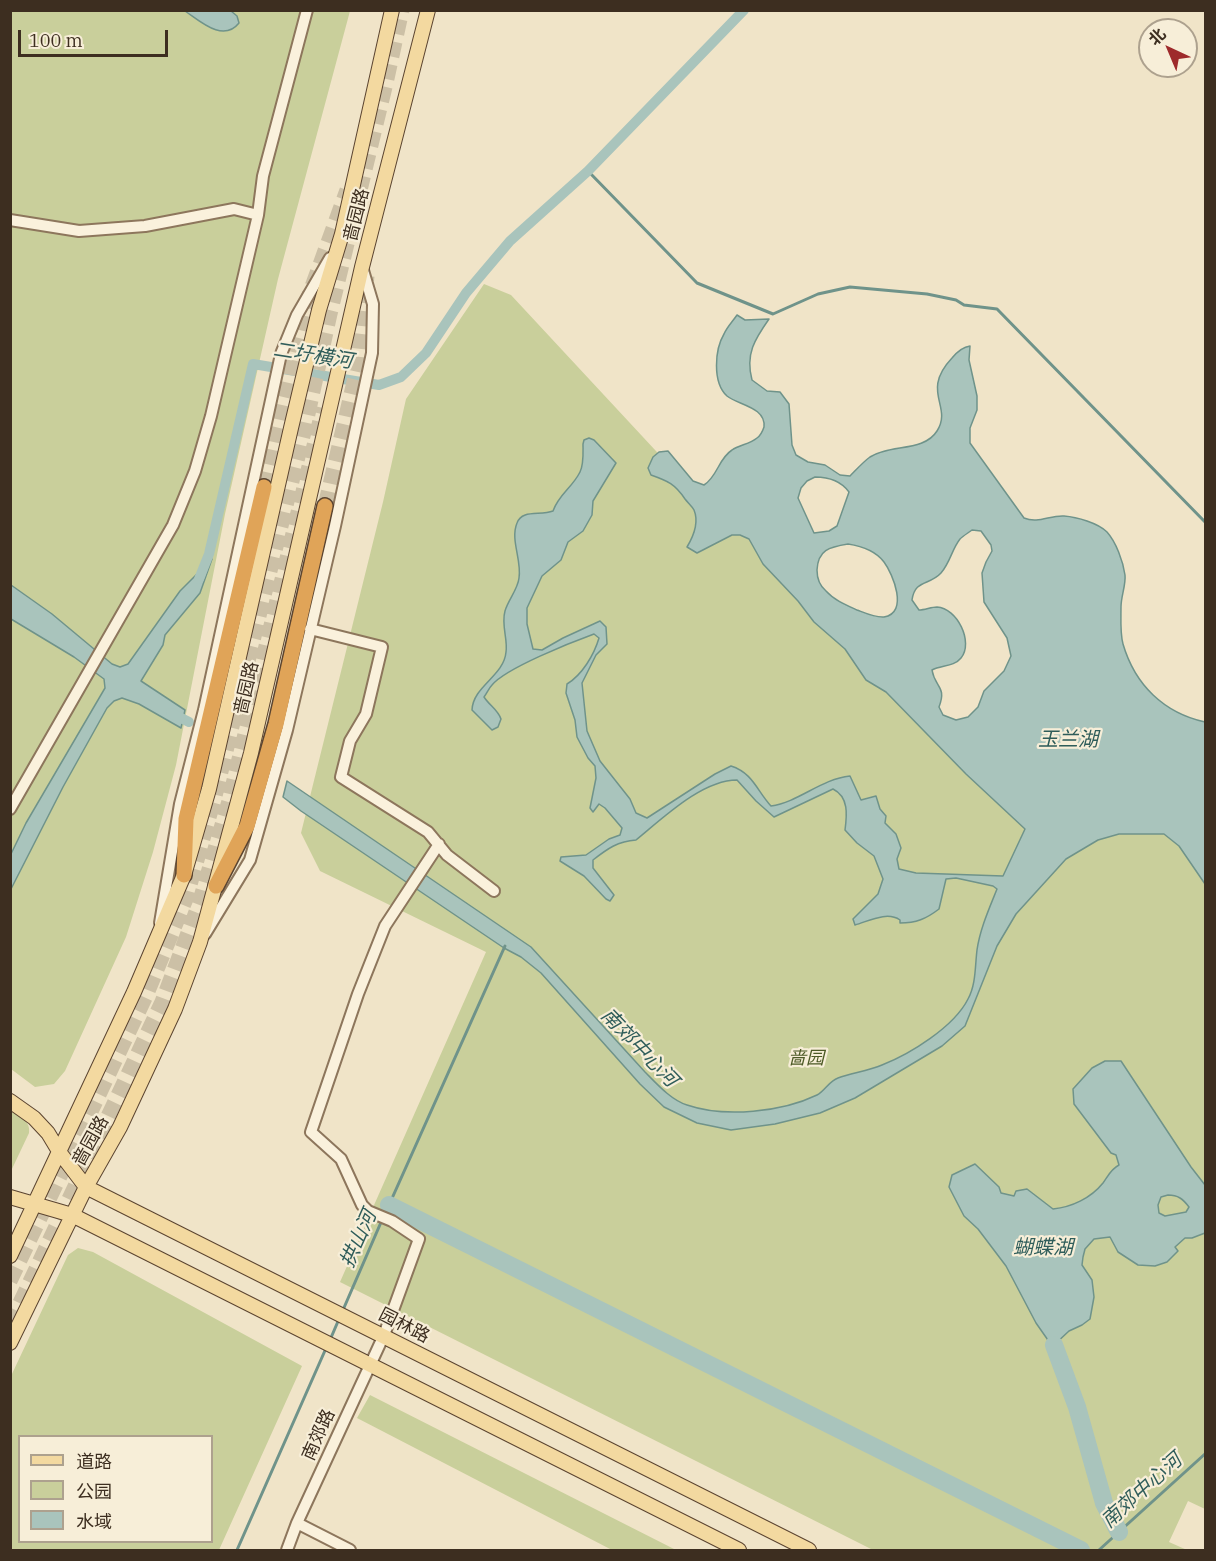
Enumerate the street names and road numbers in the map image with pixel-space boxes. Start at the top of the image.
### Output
street label: 啬园路 [340,186,374,244]
street label: 啬园路 [230,659,264,717]
street label: 啬园路 [68,1112,114,1170]
street label: 园林路 [375,1304,433,1348]
street label: 南郊路 [298,1406,340,1464]

